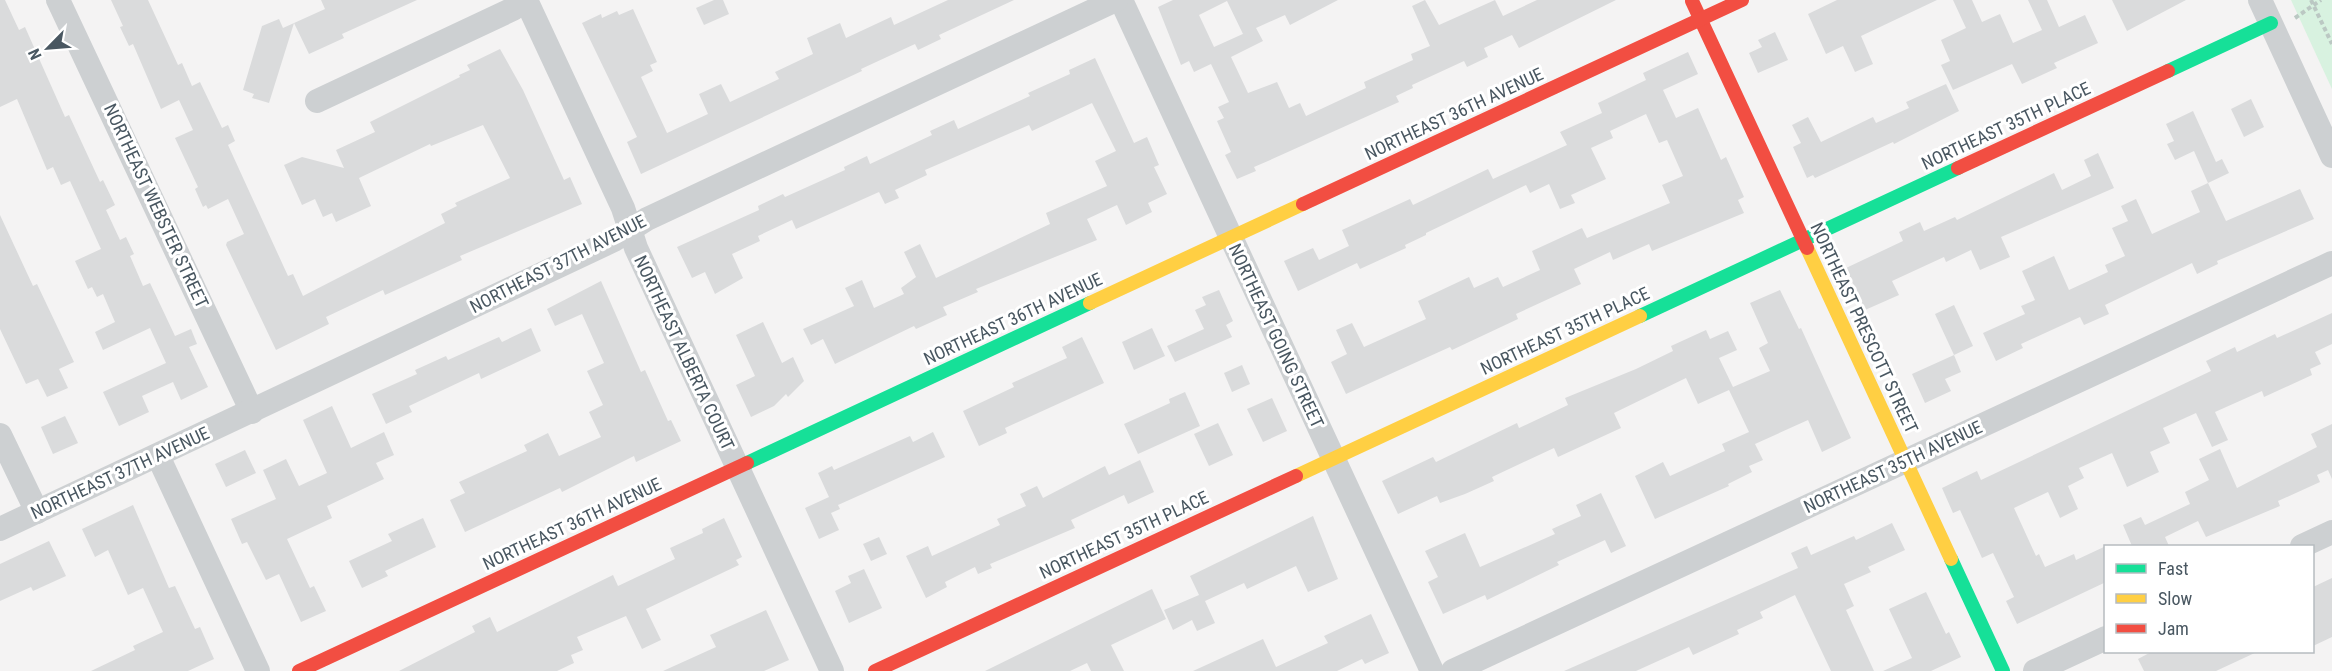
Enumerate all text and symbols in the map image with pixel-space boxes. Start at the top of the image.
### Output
north arrow [18,18,78,78]
text: N [24,46,46,63]
street label: NORTHEAST 36TH AVENUE [1361,63,1546,164]
street label: NORTHEAST 35TH PLACE [1918,77,2094,174]
street label: NORTHEAST WEBSTER STREET [100,100,213,311]
street label: NORTHEAST 37TH AVENUE [466,210,649,317]
street label: NORTHEAST PRESCOTT STREET [1806,219,1923,437]
street label: NORTHEAST GOING STREET [1225,240,1328,431]
street label: NORTHEAST ALBERTA COURT [630,252,739,453]
street label: NORTHEAST 36TH AVENUE [920,268,1105,369]
street label: NORTHEAST 35TH PLACE [1477,282,1653,379]
street label: NORTHEAST 35TH AVENUE [1800,416,1985,517]
street label: NORTHEAST 37TH AVENUE [27,422,212,523]
street label: NORTHEAST 36TH AVENUE [479,473,664,574]
street label: NORTHEAST 35TH PLACE [1036,486,1212,583]
legend [2104,545,2314,653]
text: Fast [2158,558,2189,579]
text: Slow [2158,588,2193,609]
text: Jam [2158,618,2189,639]

